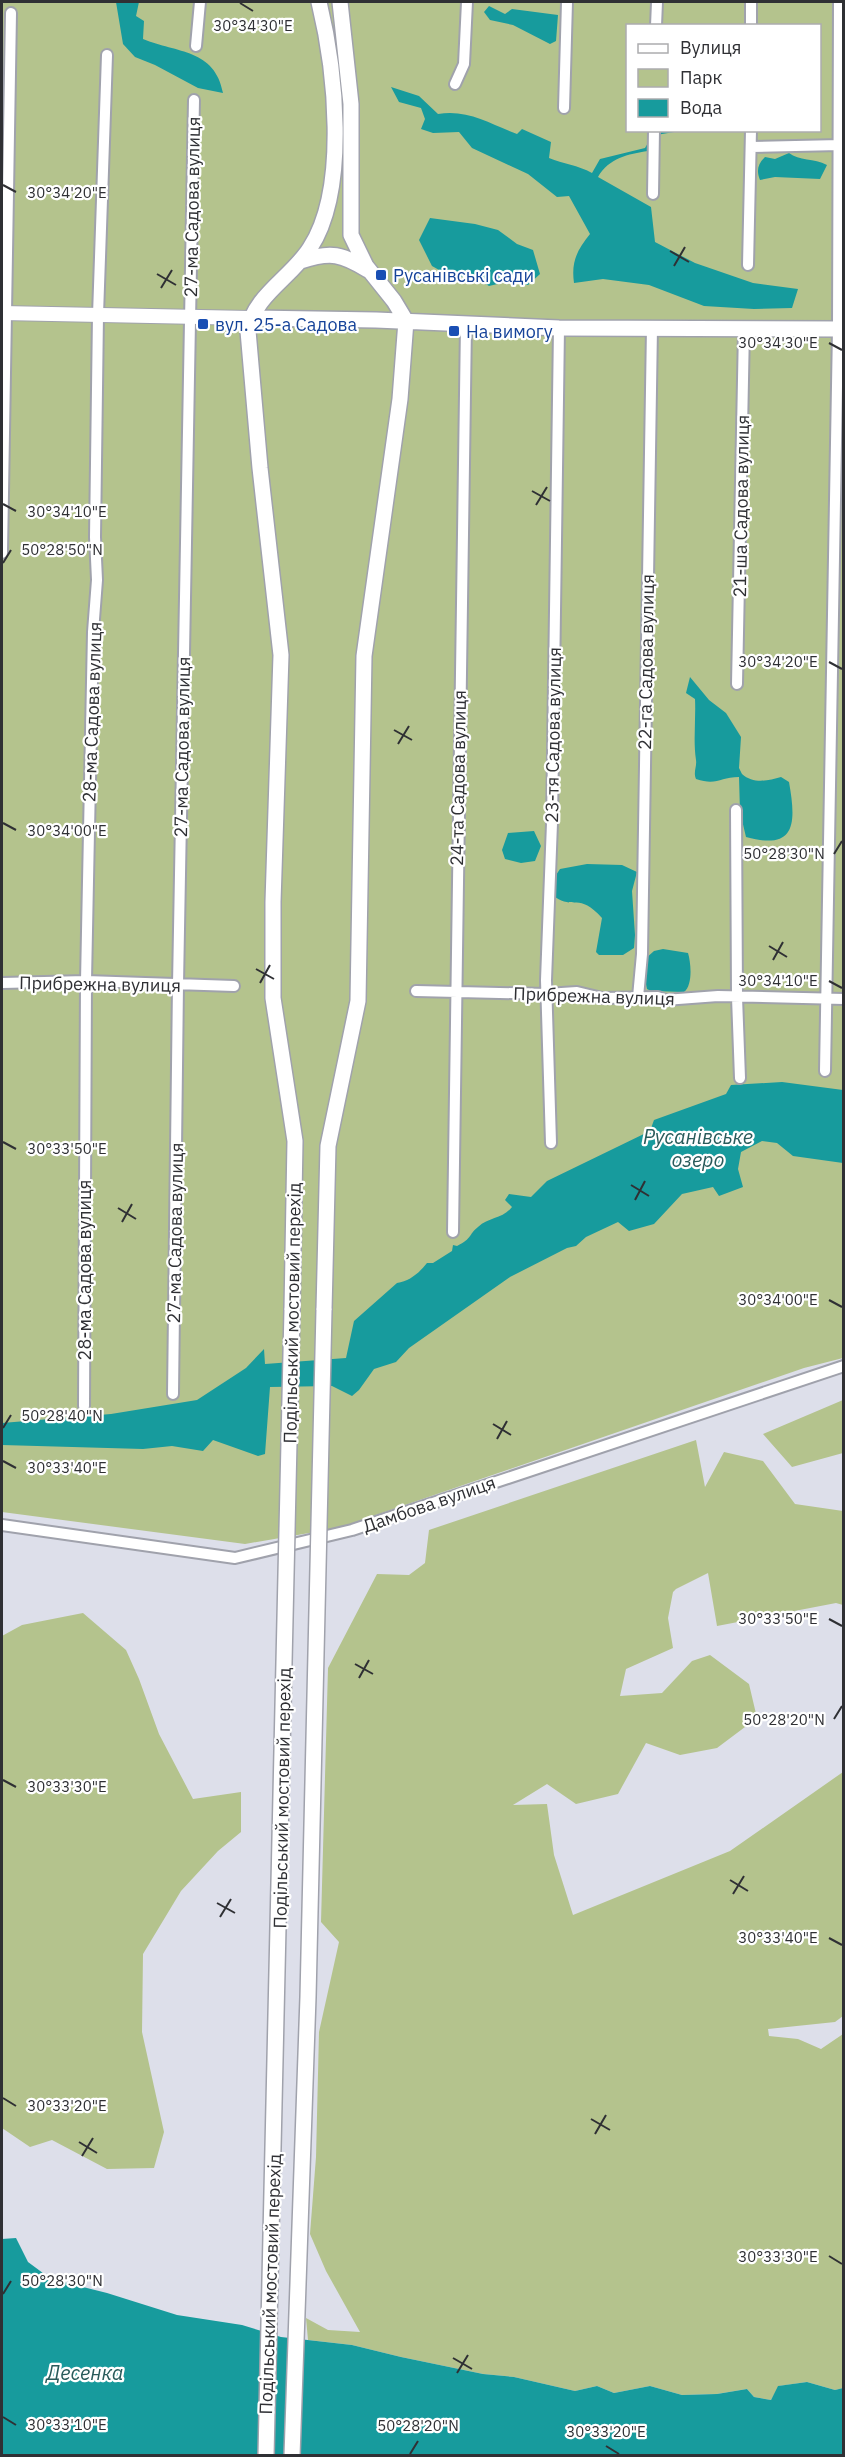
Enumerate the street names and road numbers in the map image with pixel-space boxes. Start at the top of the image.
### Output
street label: 27-ма Садова вулиця [179,116,205,298]
street label: 21-ша Садова вулиця [728,414,754,598]
street label: 22-га Садова вулиця [633,574,659,750]
street label: 28-ма Садова вулиця [77,621,107,803]
street label: 23-тя Садова вулиця [540,647,566,823]
street label: 27-ма Садова вулиця [169,656,195,838]
street label: 24-та Садова вулиця [445,690,471,866]
street label: Прибрежна вулиця [19,971,181,997]
street label: Прибрежна вулиця [513,982,675,1010]
street label: 27-ма Садова вулиця [162,1142,188,1324]
street label: 28-ма Садова вулиця [73,1180,96,1360]
street label: Подільський мостовий перехід [278,1182,306,1444]
street label: Дамбова вулиця [360,1471,498,1537]
street label: Подільський мостовий перехід [268,1667,296,1929]
street label: Подільський мостовий перехід [254,2153,286,2415]

